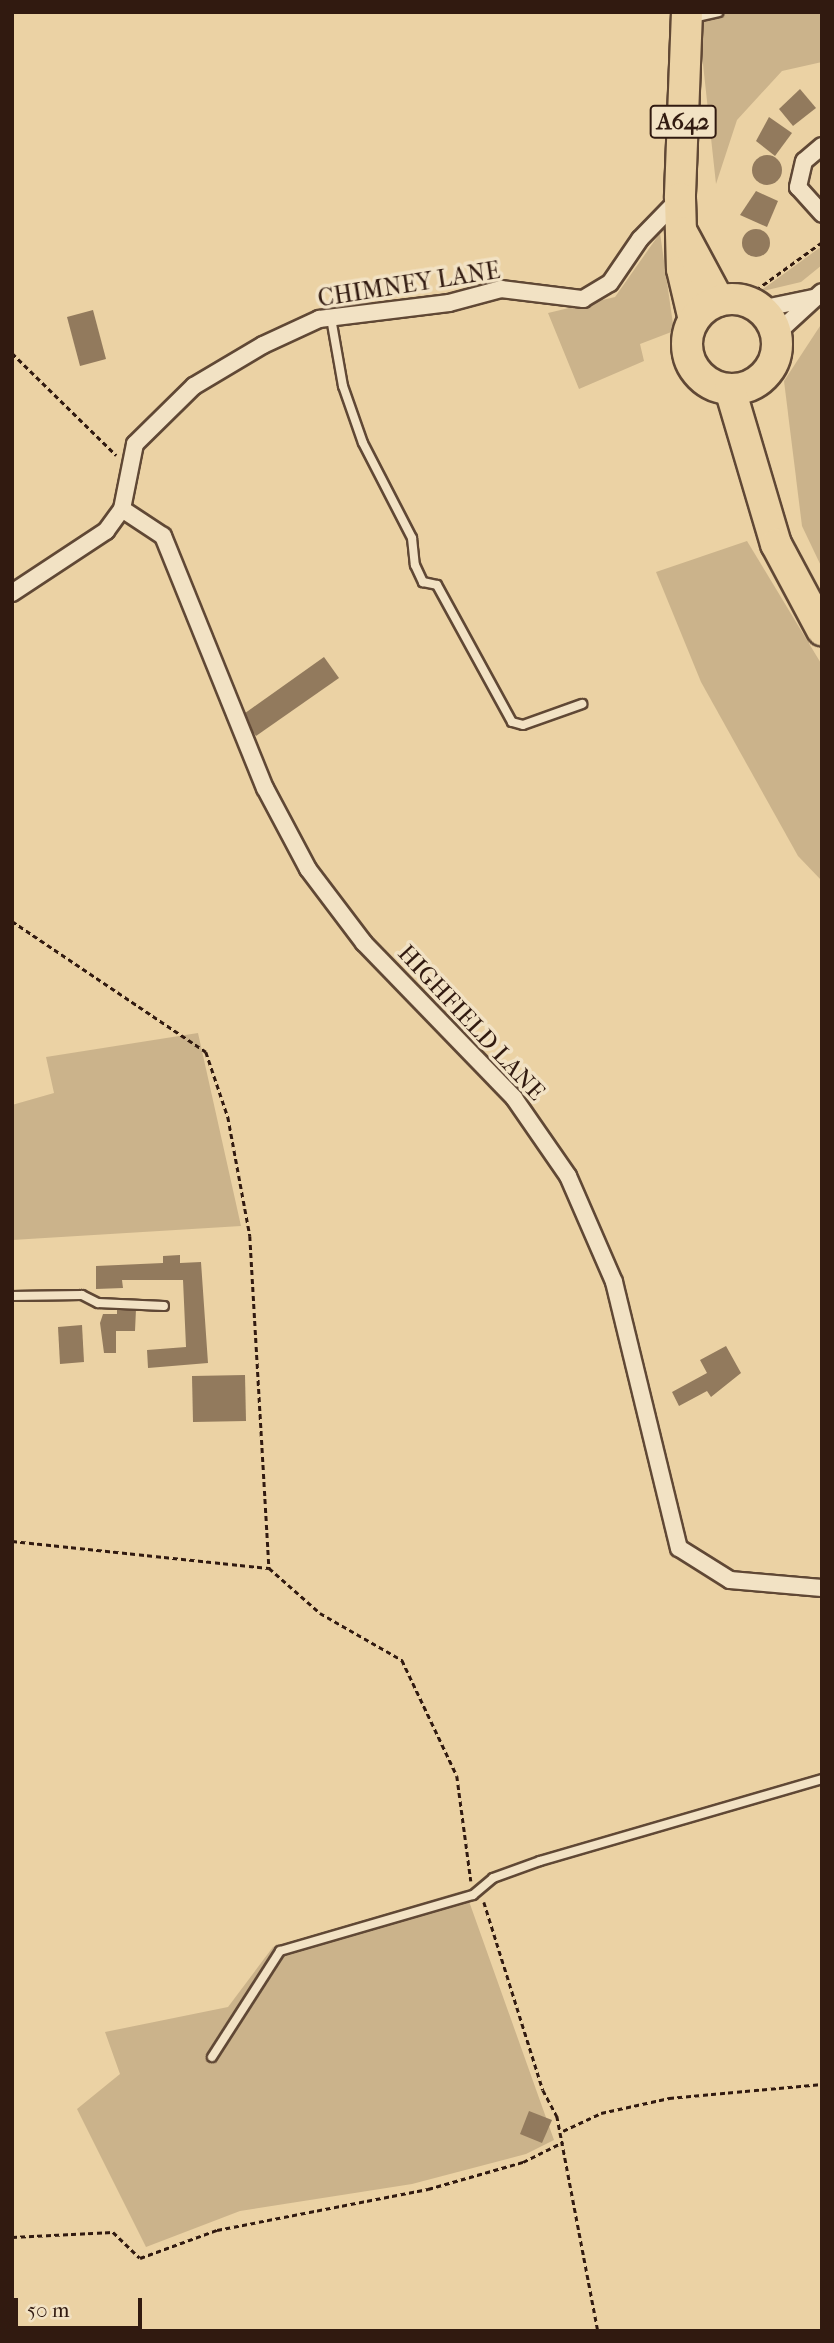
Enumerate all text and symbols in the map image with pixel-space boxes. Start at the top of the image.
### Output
road number: A642 [648,102,718,141]
street label: CHIMNEY LANE [316,256,502,314]
street label: HIGHFIELD LANE [392,939,550,1107]
scale bar [18,2284,145,2328]
text: 50 m [27,2298,70,2322]

